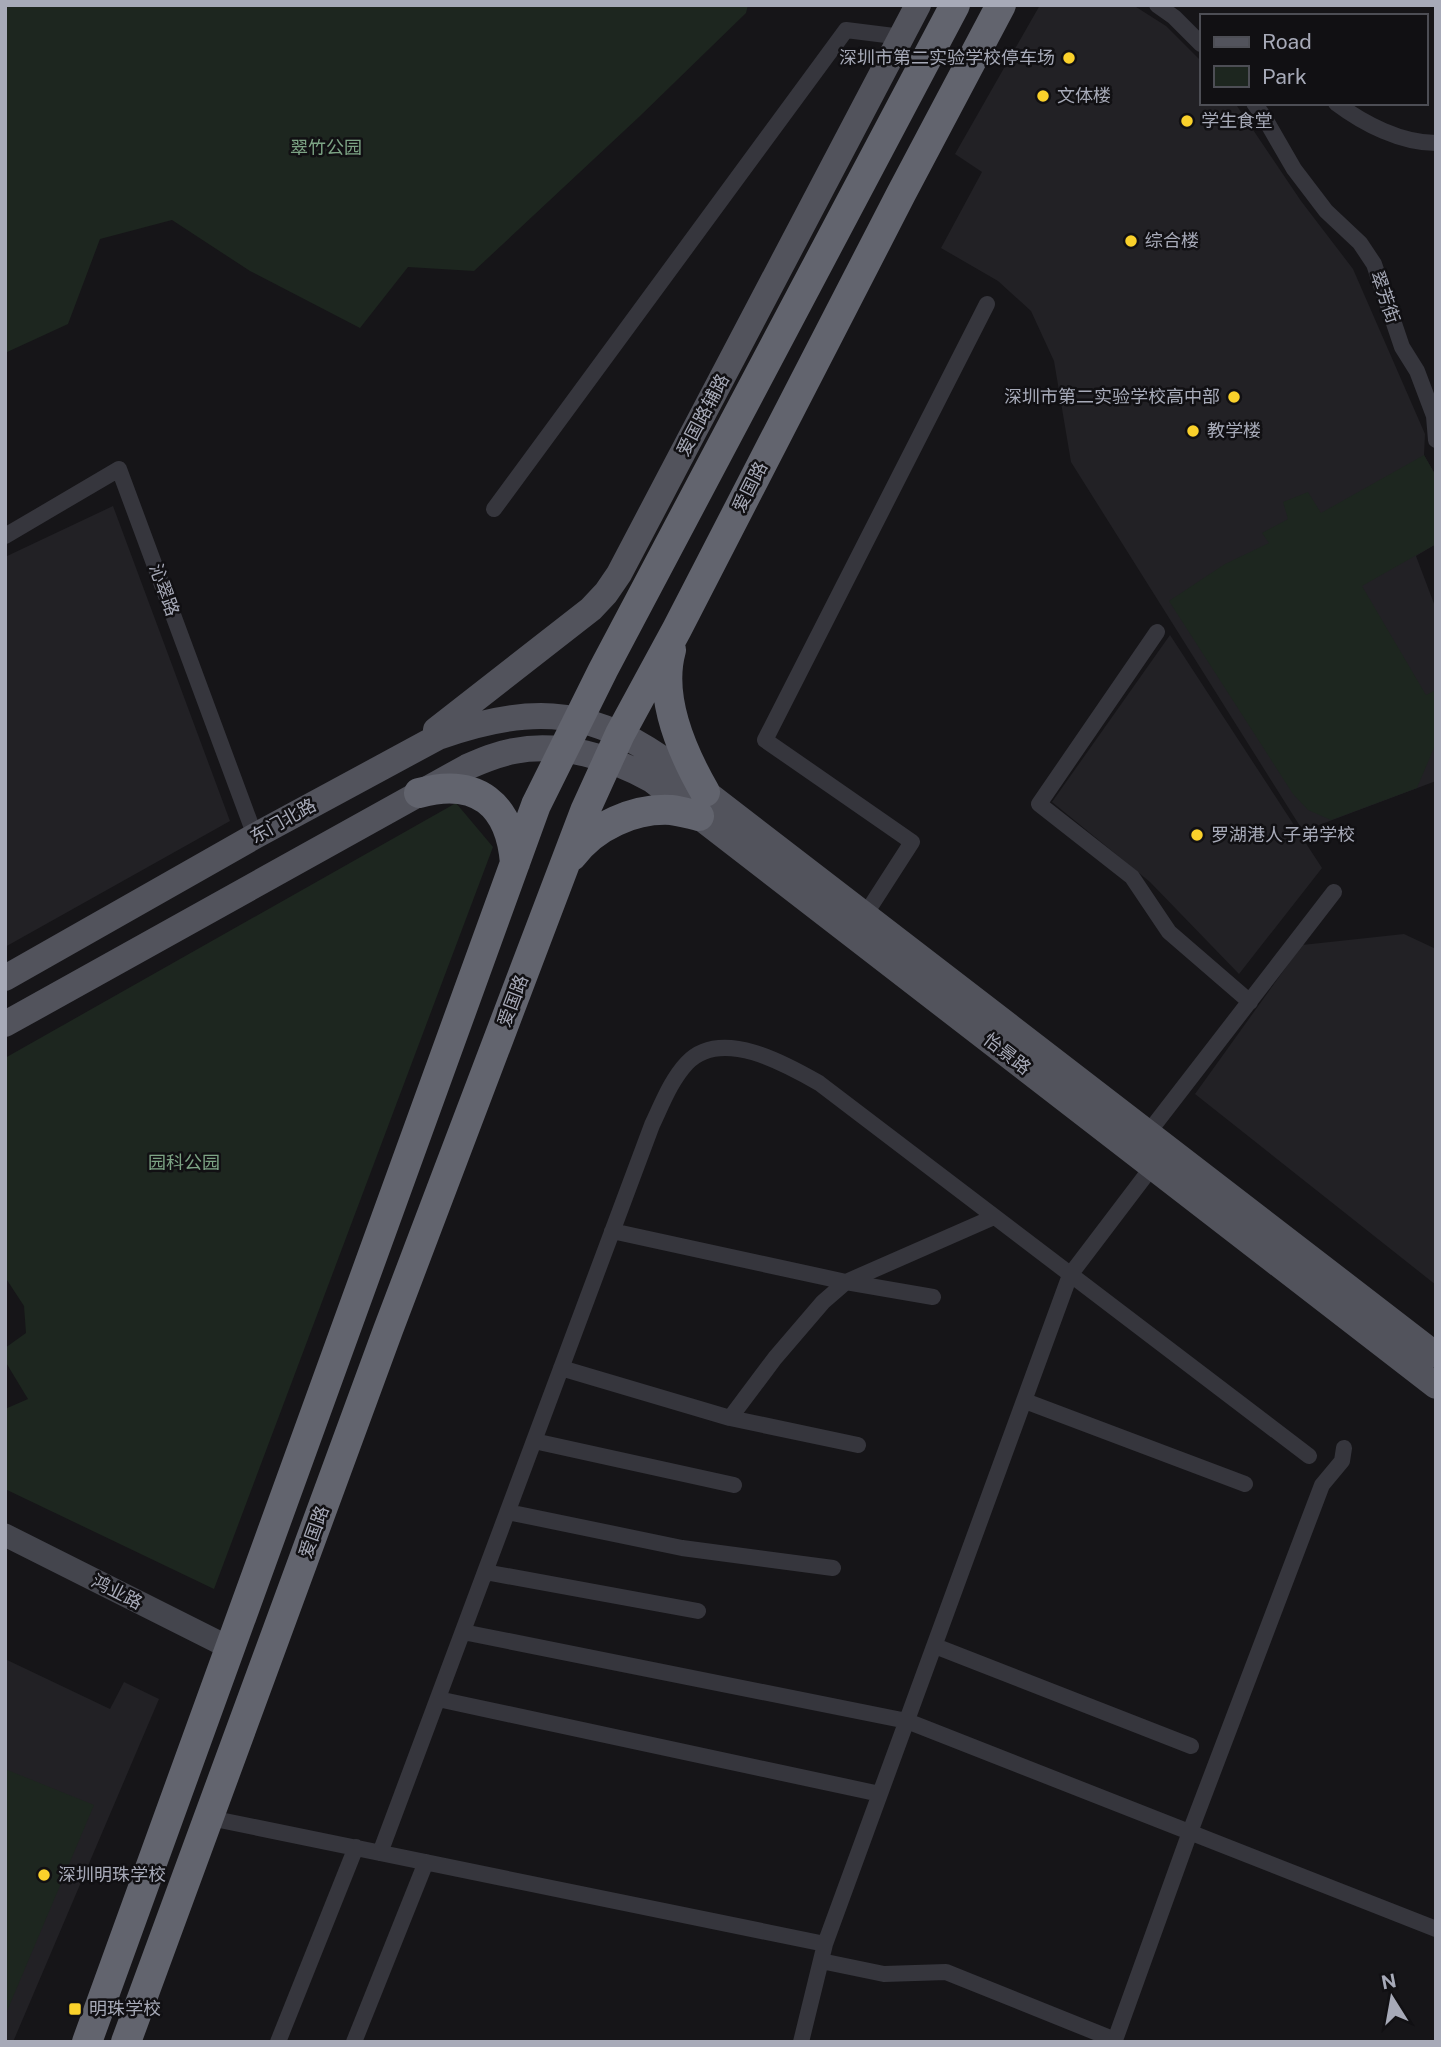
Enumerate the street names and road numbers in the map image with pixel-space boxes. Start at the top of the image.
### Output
street label: 翠芳街 [1367,268,1404,326]
street label: 爱国路辅路 [672,370,733,459]
street label: 爱国路 [728,458,771,516]
street label: 沁翠路 [145,561,184,619]
street label: 东门北路 [246,794,319,847]
street label: 爱国路 [493,972,532,1030]
street label: 怡景路 [980,1029,1035,1079]
street label: 爱国路 [294,1503,333,1561]
street label: 鸿业路 [88,1570,146,1613]

